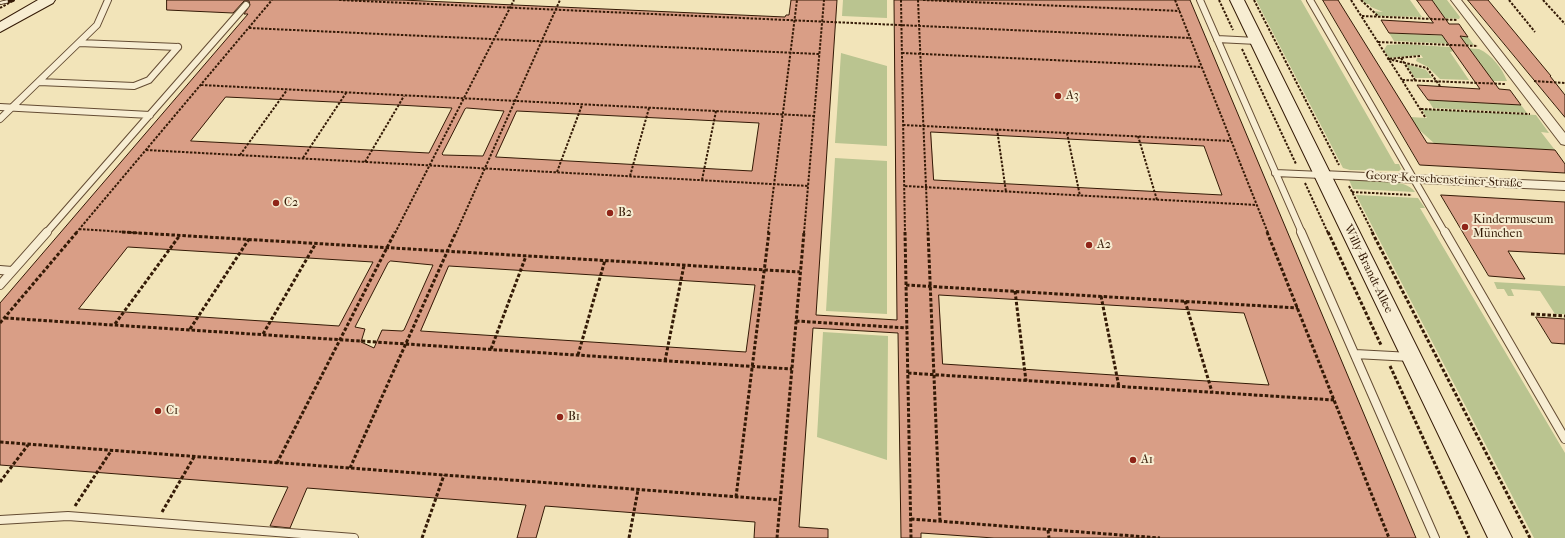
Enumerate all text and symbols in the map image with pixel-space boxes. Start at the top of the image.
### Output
place label: A3 [1066,89,1079,103]
marker: A3 [1053,91,1063,101]
street label: Georg-Kerschensteiner-Straße [1365,169,1523,191]
place label: C2 [284,196,298,210]
marker: C2 [271,198,281,208]
place label: B2 [618,206,632,220]
marker: B2 [605,208,615,218]
place label: Kindermuseum München [1473,213,1554,241]
street label: Willy-Brandt-Allee [1340,222,1396,316]
marker: Kindermuseum München [1460,222,1470,232]
place label: A2 [1097,238,1111,252]
marker: A2 [1084,240,1094,250]
place label: C1 [166,404,178,418]
marker: C1 [153,406,163,416]
place label: B1 [568,410,580,424]
marker: B1 [555,412,565,422]
place label: A1 [1141,453,1153,467]
marker: A1 [1128,455,1138,465]

